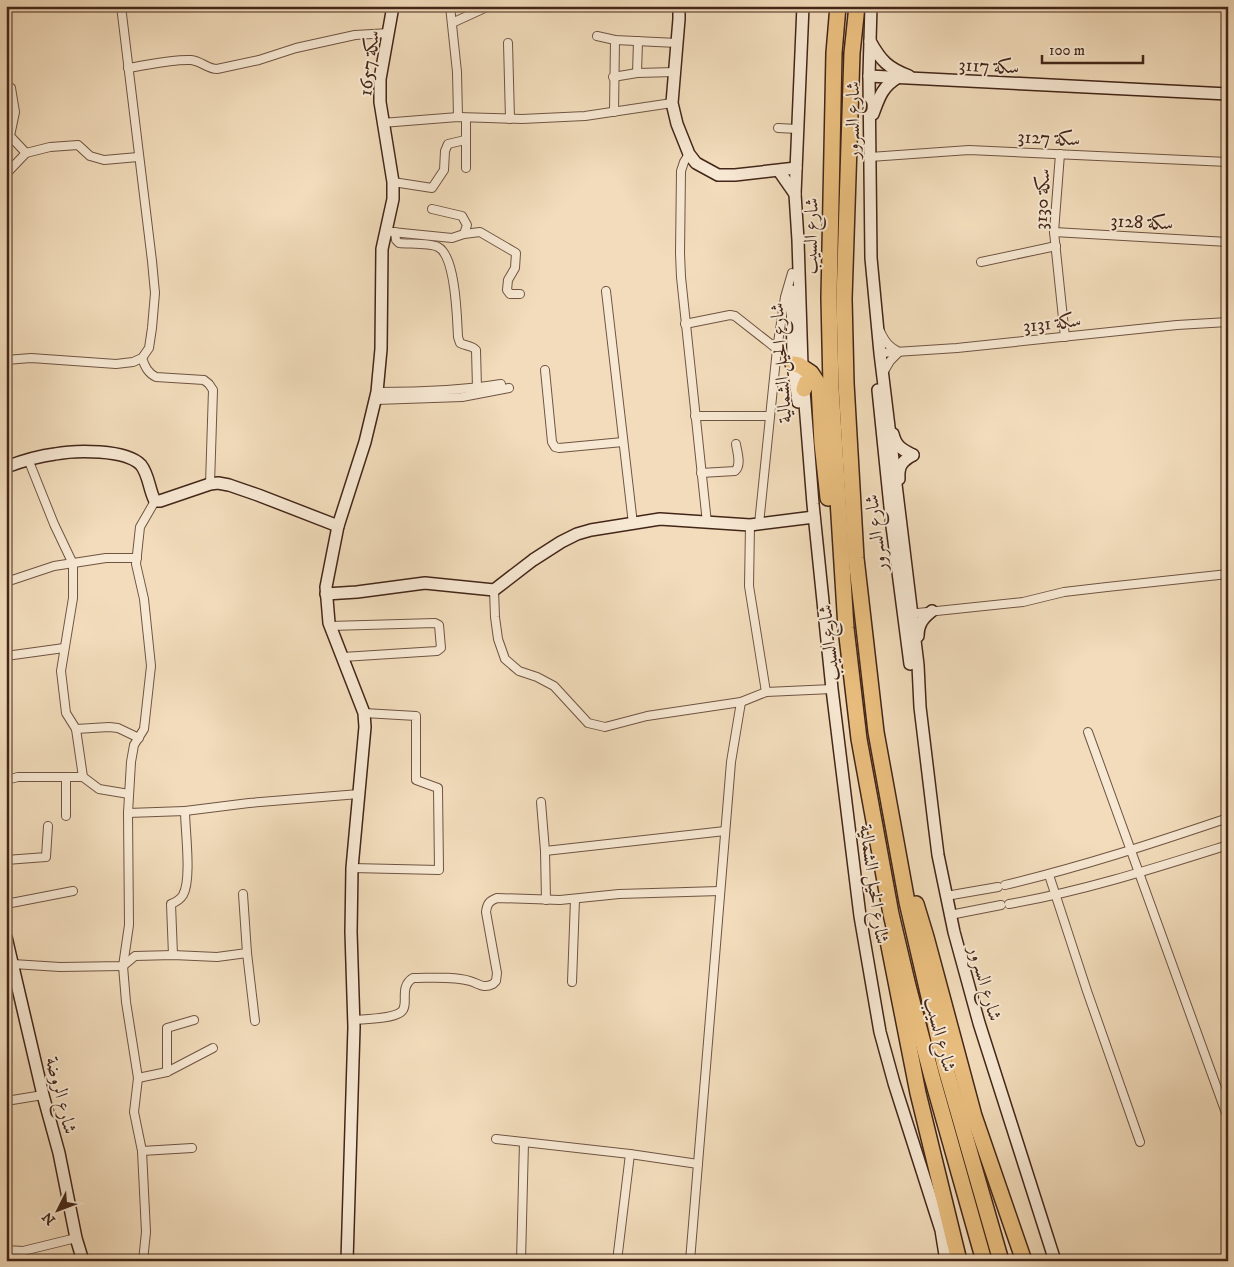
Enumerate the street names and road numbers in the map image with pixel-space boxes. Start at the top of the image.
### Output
street label: سكة 1657 [354,29,385,97]
street label: سكة 3117 [958,53,1020,80]
street label: شارع السرور [842,81,868,161]
street label: سكة 3127 [1017,125,1081,152]
street label: سكة 3130 [1029,168,1056,230]
street label: شارع السيب [799,197,827,275]
street label: سكة 3128 [1110,209,1174,236]
street label: شارع الحيل الشمالية [766,302,800,424]
street label: سكة 3131 [1022,309,1082,338]
street label: شارع السرور [860,493,896,575]
street label: شارع السيب [814,603,848,682]
street label: شارع الحيل الشمالية [851,823,893,946]
street label: شارع السرور [959,941,1006,1025]
street label: شارع السيب [916,994,961,1075]
street label: شارع الروضة [37,1054,81,1137]

